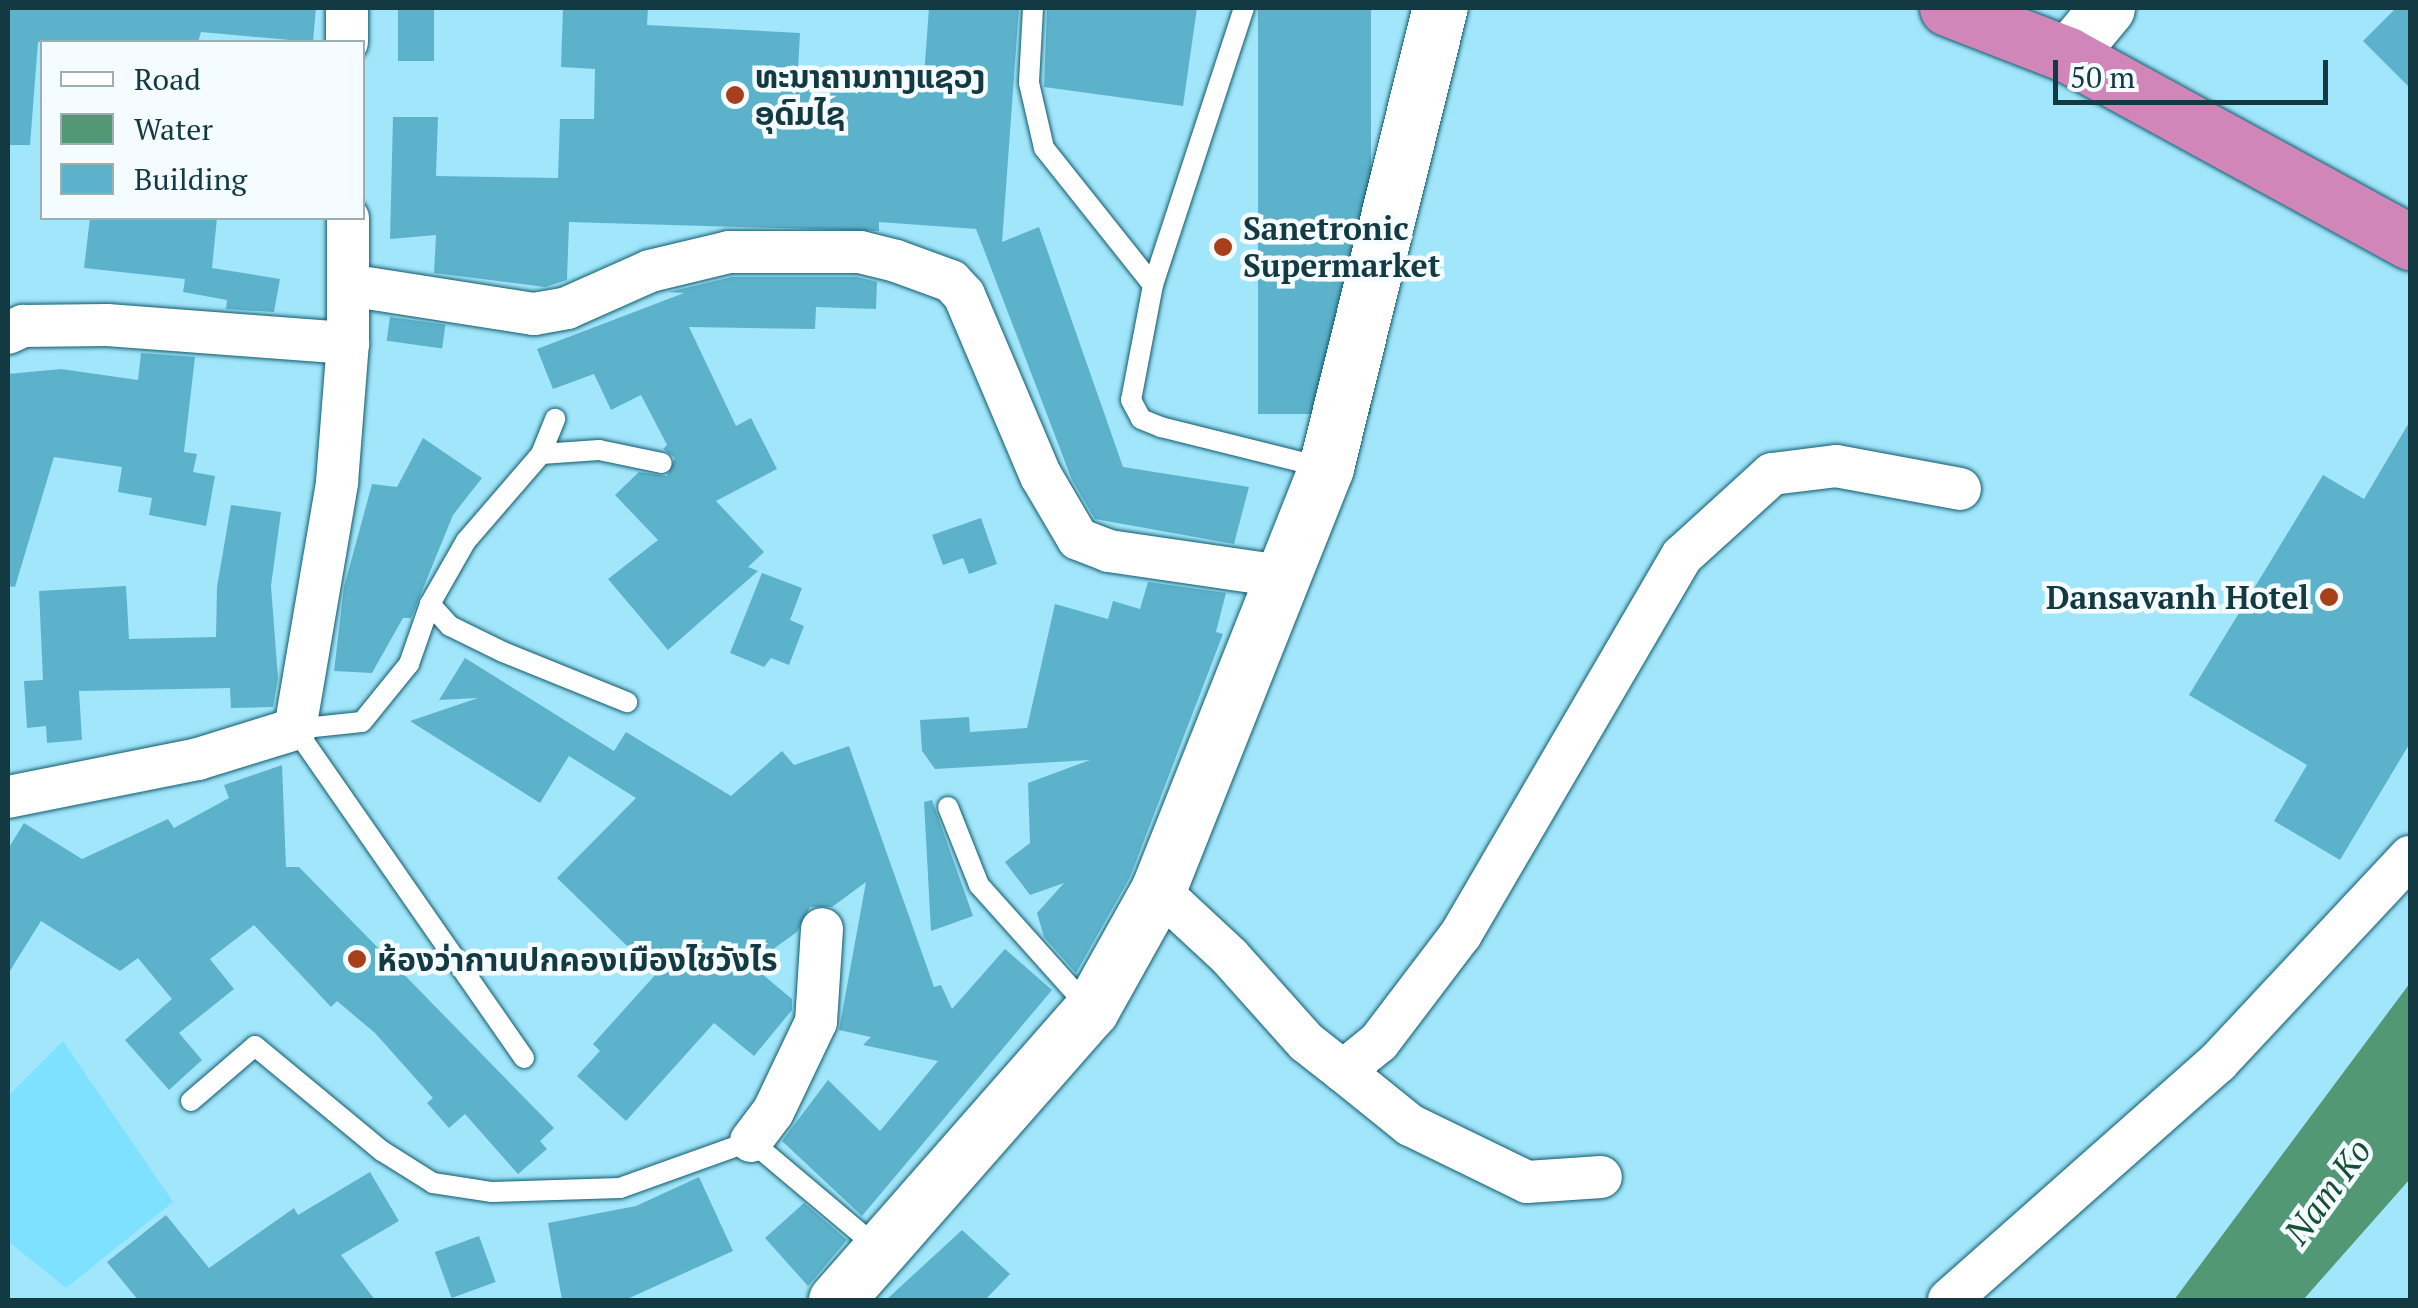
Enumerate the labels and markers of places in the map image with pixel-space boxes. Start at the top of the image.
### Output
place label: ທະນາຄານກາງແຊວງ ອຸດົມໄຊ [755,58,985,133]
marker: ທະນາຄານກາງແຊວງ ອຸດົມໄຊ [724,84,746,106]
place label: Sanetronic Supermarket [1243,210,1441,285]
marker: Sanetronic Supermarket [1212,236,1234,258]
place label: Dansavanh Hotel [2046,578,2309,616]
marker: Dansavanh Hotel [2318,586,2340,608]
place label: ห้องว่ากานปกคองเมืองไชวังไร [377,940,778,978]
marker: ห้องว่ากานปกคองเมืองไชวังไร [346,948,368,970]

